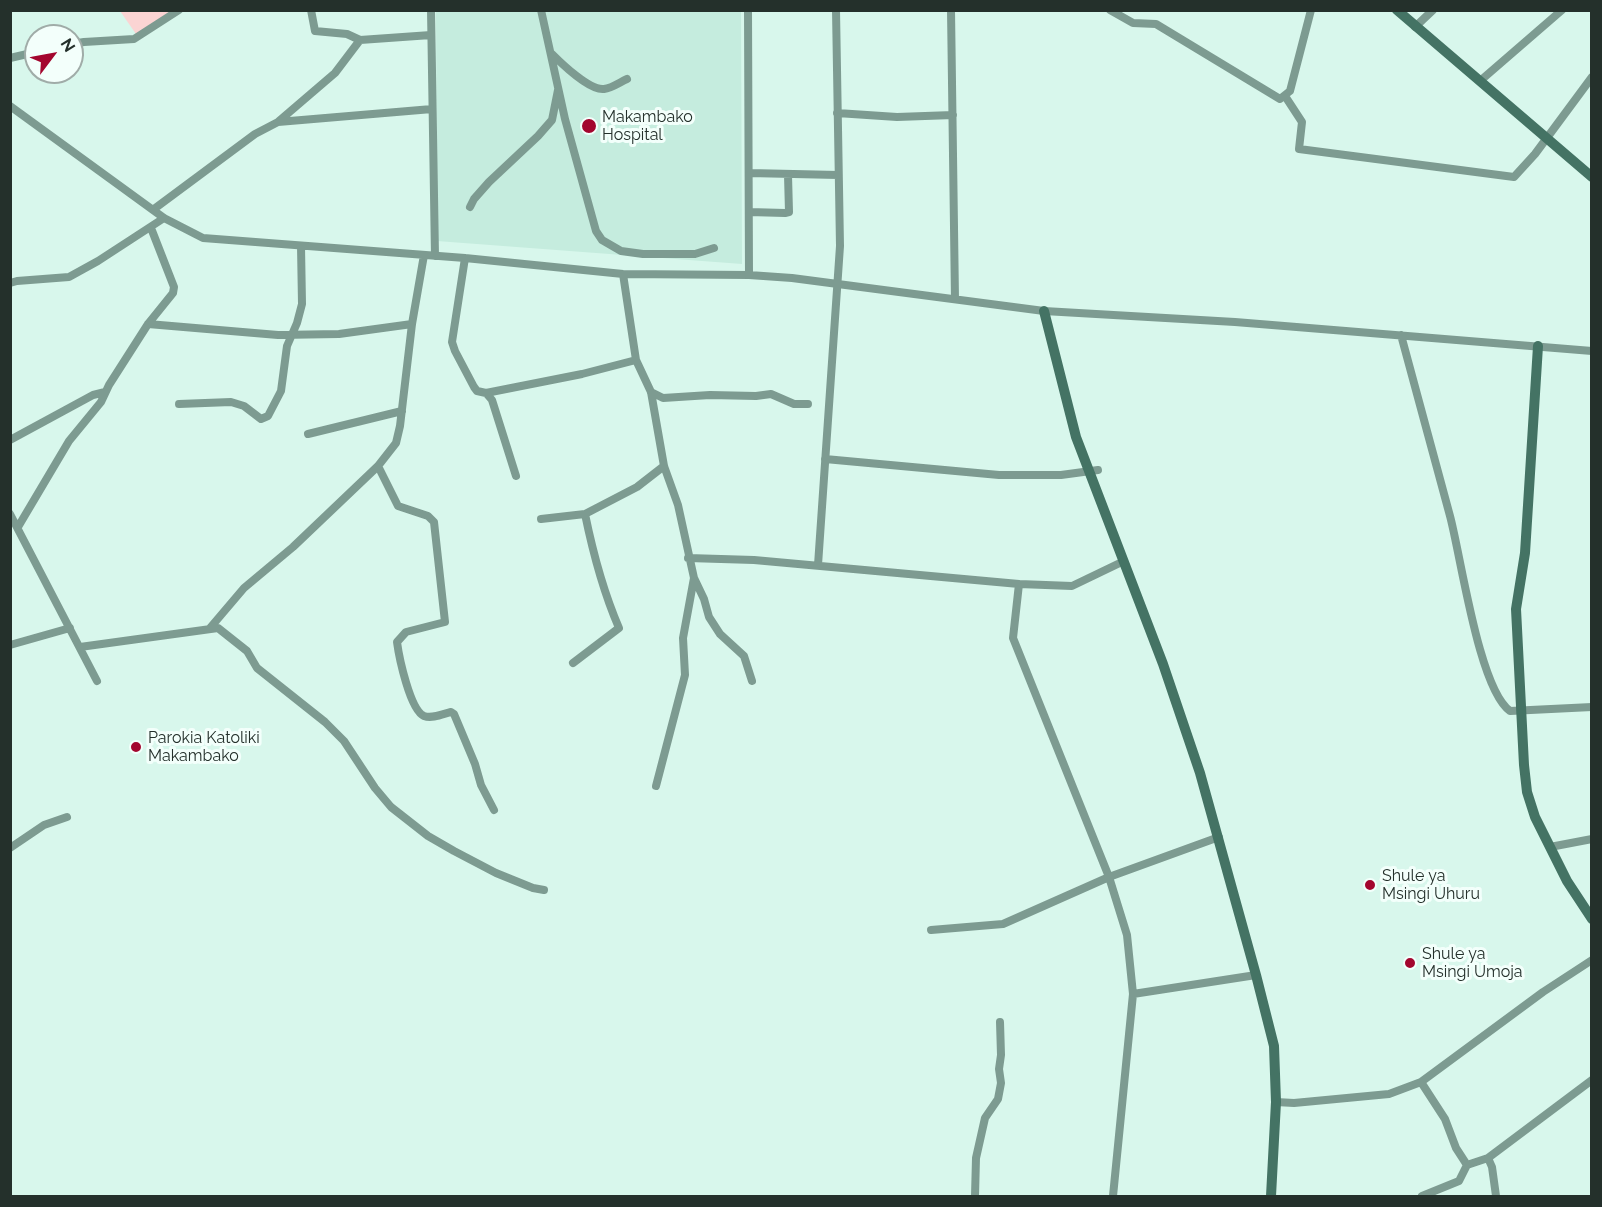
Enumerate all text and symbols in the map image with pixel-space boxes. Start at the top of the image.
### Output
north arrow [24,24,84,84]
text: N [57,35,79,55]
place label: Makambako Hospital [602,107,693,145]
marker: Makambako Hospital [580,117,598,135]
place label: Parokia Katoliki Makambako [148,728,260,766]
marker: Parokia Katoliki Makambako [129,740,143,754]
place label: Shule ya Msingi Uhuru [1382,866,1480,904]
marker: Shule ya Msingi Uhuru [1363,878,1377,892]
place label: Shule ya Msingi Umoja [1422,944,1522,982]
marker: Shule ya Msingi Umoja [1403,956,1417,970]

